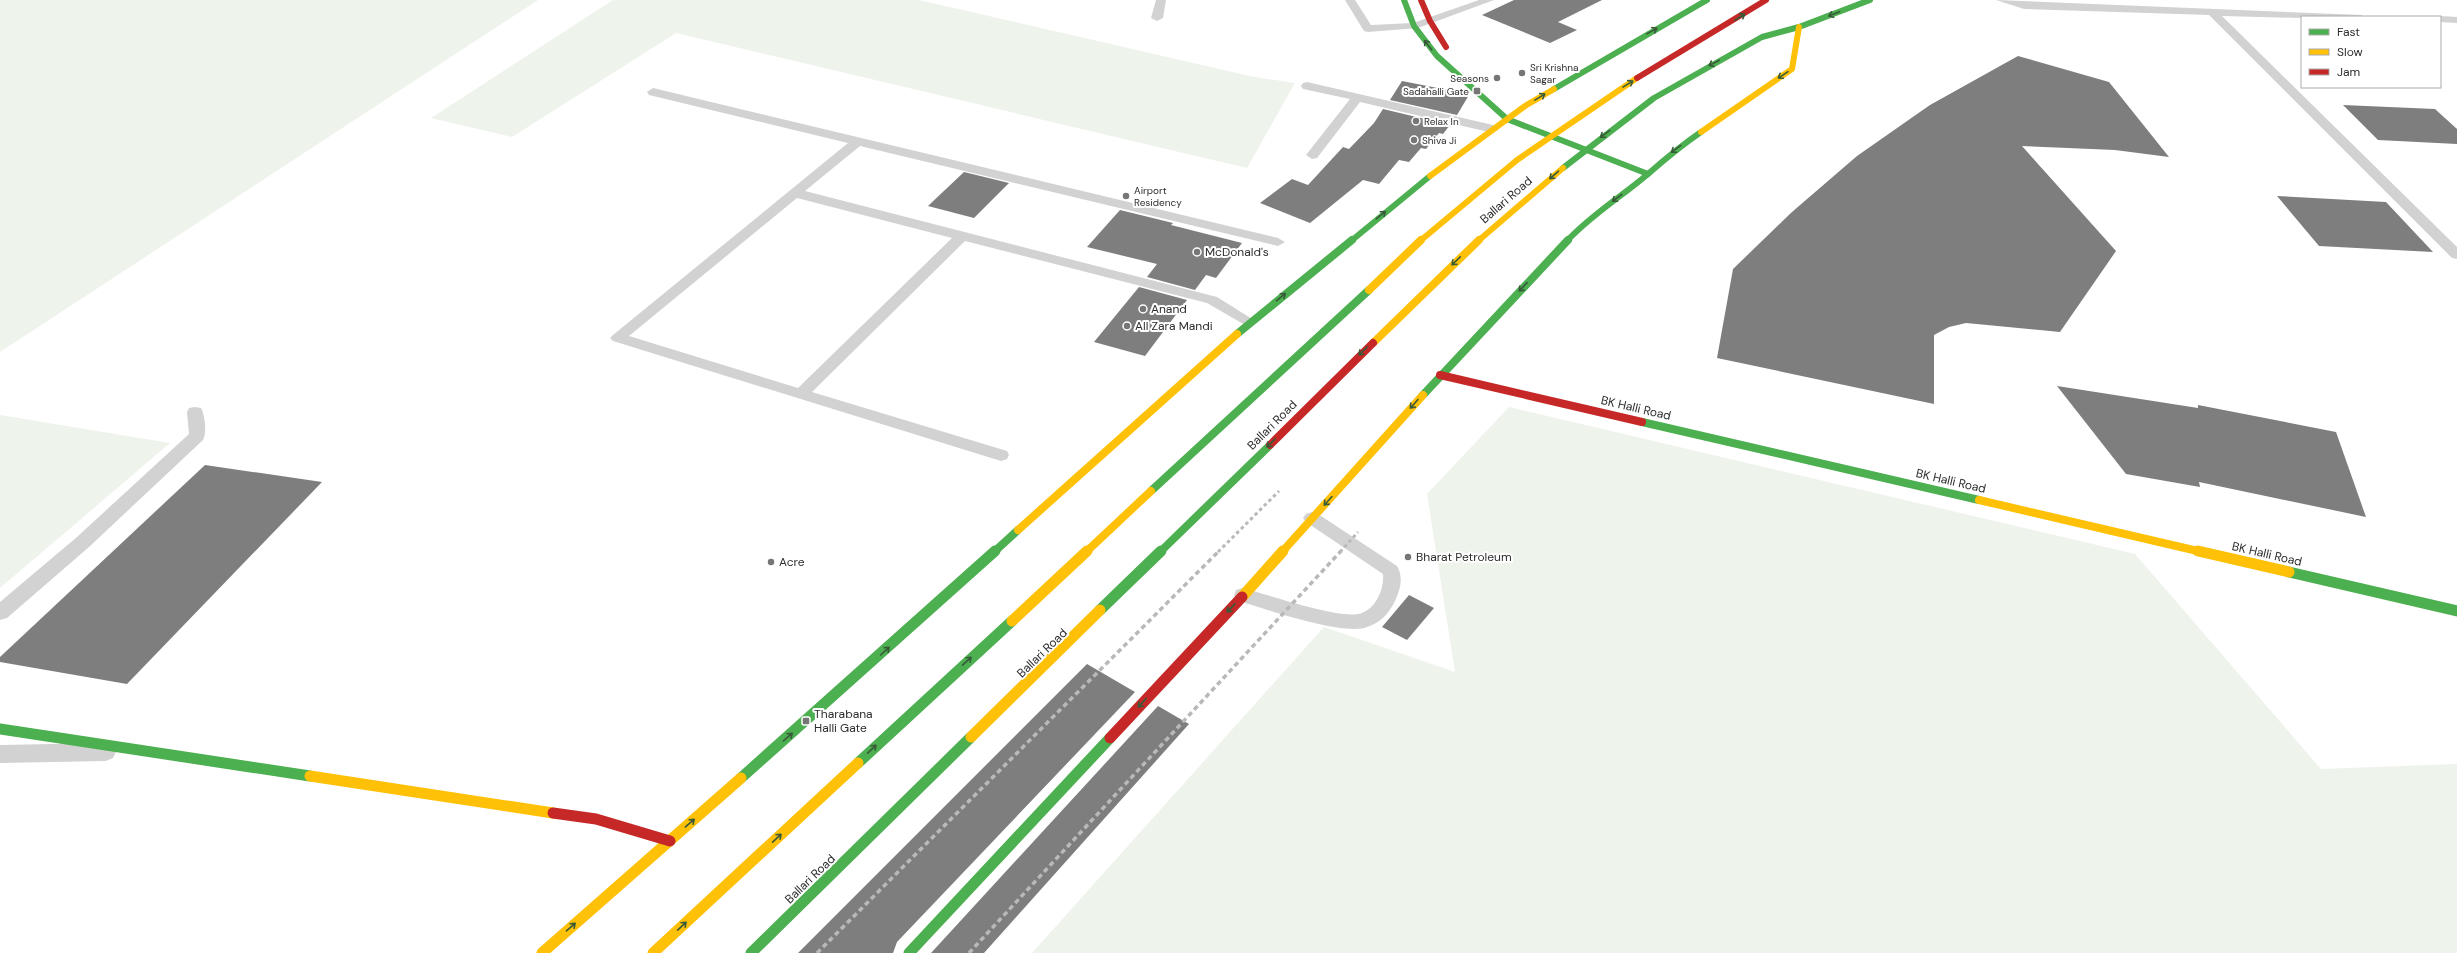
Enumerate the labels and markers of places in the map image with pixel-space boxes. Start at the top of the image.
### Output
place label: Sri Krishna Sagar [1530,61,1578,86]
marker: Sri Krishna Sagar [1517,68,1527,78]
place label: Seasons [1450,72,1489,85]
marker: Seasons [1492,73,1502,83]
place label: Sadahalli Gate [1403,85,1469,98]
marker: Sadahalli Gate [1472,86,1482,96]
place label: Relax In [1424,115,1459,128]
marker: Relax In [1411,116,1421,126]
place label: Shiva Ji [1422,134,1456,147]
marker: Shiva Ji [1409,135,1419,145]
place label: Airport Residency [1134,184,1182,209]
marker: Airport Residency [1121,191,1131,201]
place label: McDonald's [1205,244,1269,260]
marker: McDonald's [1192,247,1202,257]
place label: Anand [1151,301,1187,317]
marker: Anand [1138,304,1148,314]
place label: All Zara Mandi [1135,318,1213,334]
marker: All Zara Mandi [1122,321,1132,331]
place label: Bharat Petroleum [1416,549,1512,565]
marker: Bharat Petroleum [1403,552,1413,562]
place label: Acre [779,554,805,570]
marker: Acre [766,557,776,567]
place label: Tharabana Halli Gate [814,706,873,736]
marker: Tharabana Halli Gate [801,716,811,726]

